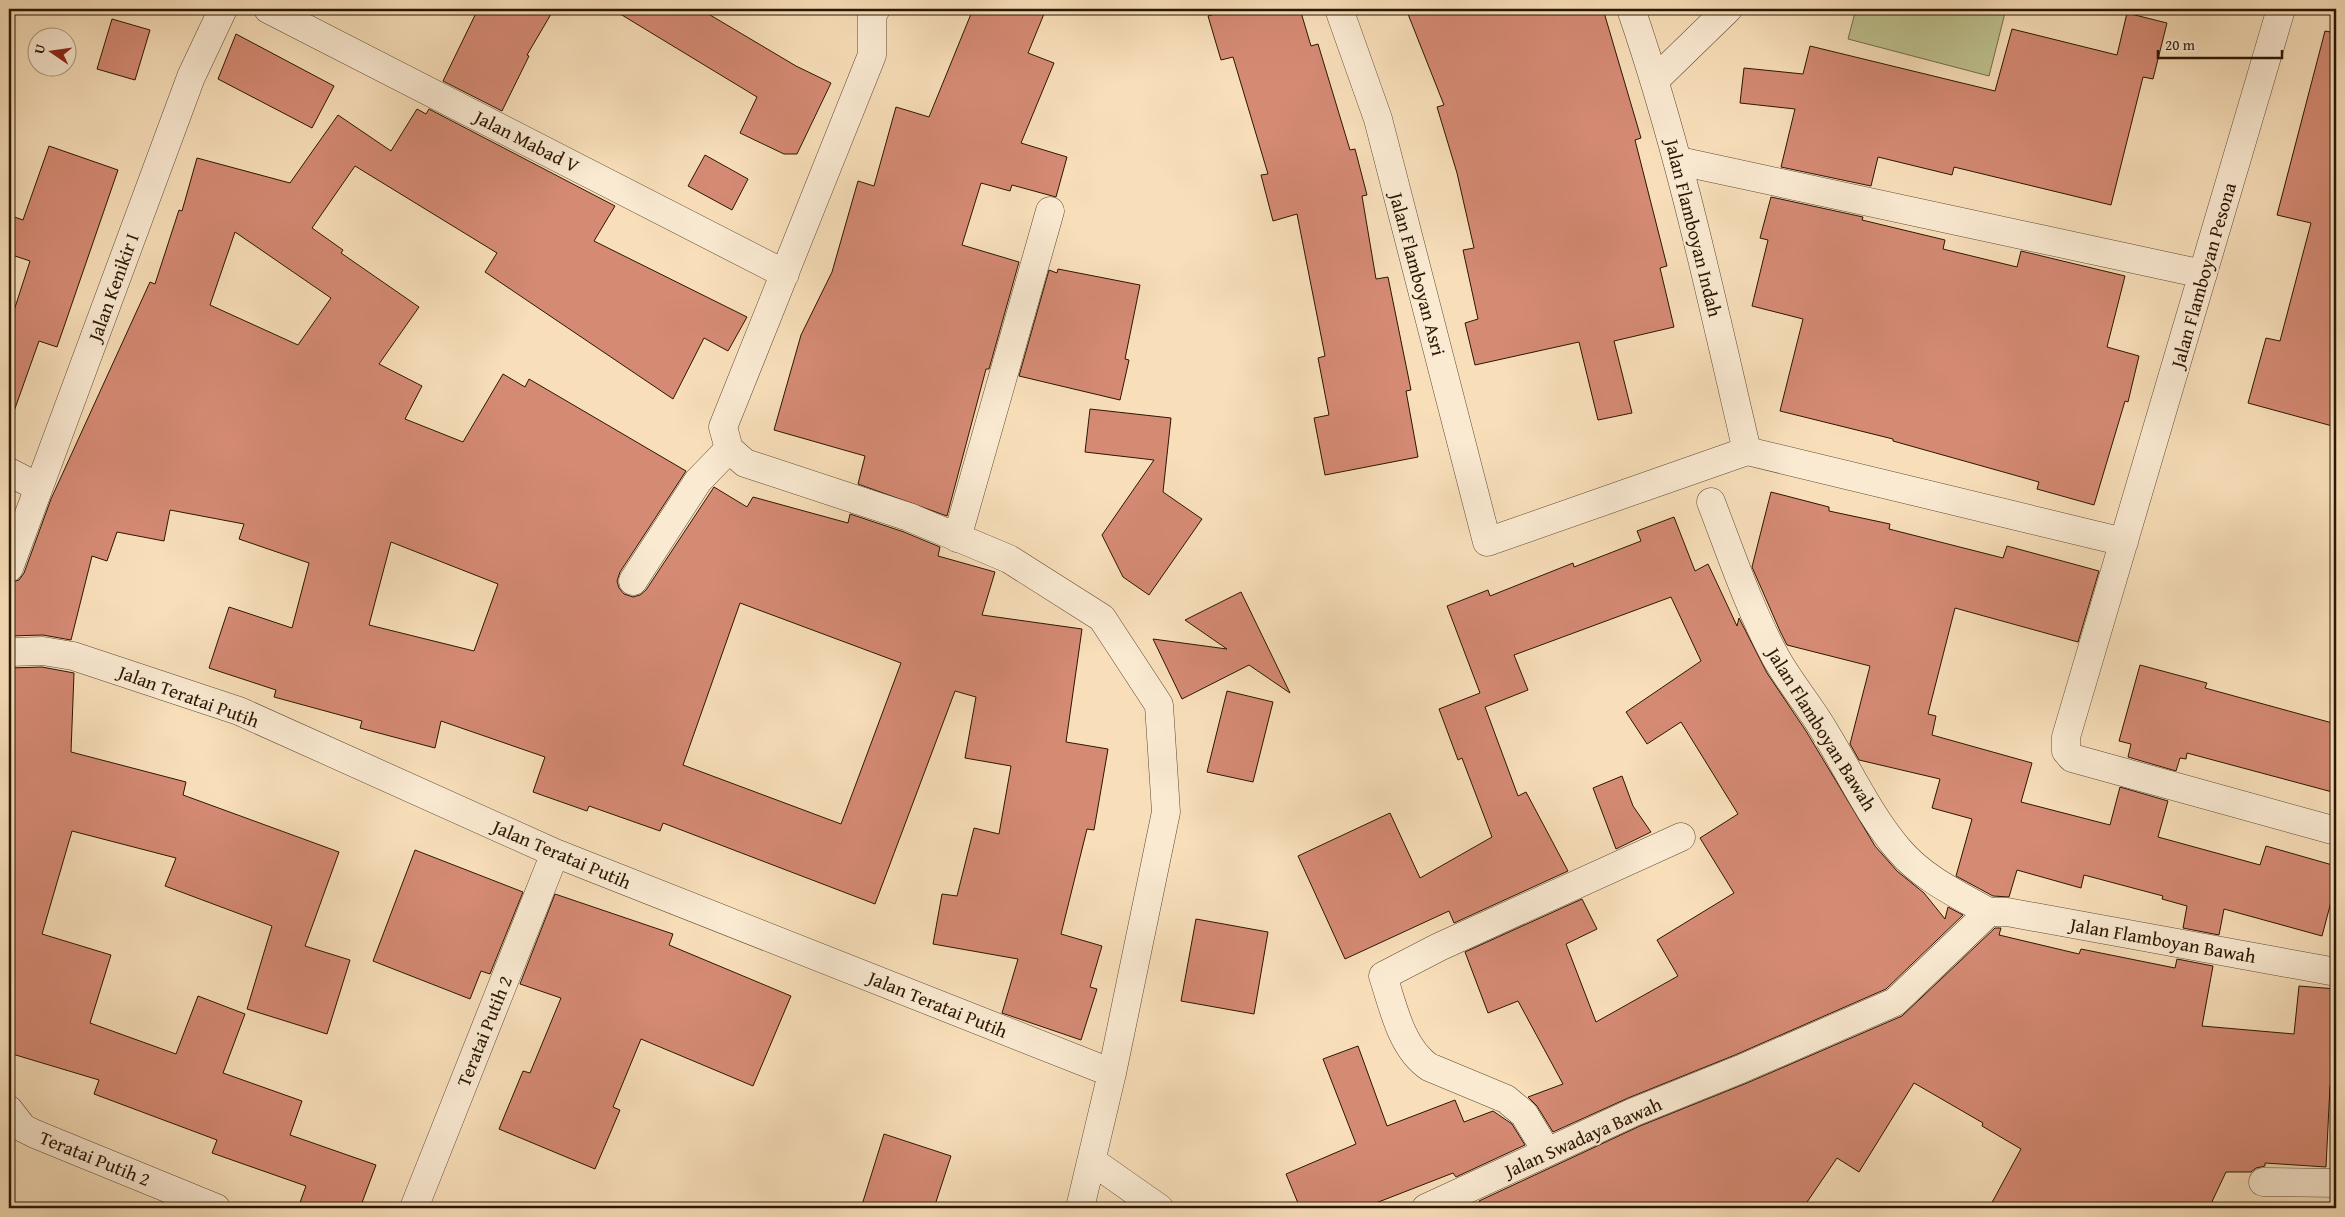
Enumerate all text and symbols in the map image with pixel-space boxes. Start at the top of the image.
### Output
north arrow [28,28,78,78]
scale bar [2158,28,2281,60]
text: 20 m [2165,34,2196,55]
text: U [29,42,50,56]
street label: Jalan Mabad V [468,102,585,180]
street label: Jalan Flamboyan Indah [1658,134,1730,320]
street label: Jalan Flamboyan Pesona [2163,179,2243,373]
street label: Jalan Flamboyan Asri [1382,187,1453,359]
street label: Jalan Kenikir I [80,229,146,347]
street label: Jalan Flamboyan Bawah [1759,640,1884,816]
street label: Jalan Teratai Putih [113,657,264,735]
street label: Jalan Teratai Putih [487,811,636,896]
street label: Jalan Flamboyan Bawah [2066,910,2258,970]
street label: Jalan Teratai Putih [862,963,1012,1045]
street label: Teratai Putih 2 [449,971,519,1091]
street label: Jalan Swadaya Bawah [1498,1090,1666,1185]
street label: Teratai Putih 2 [35,1123,155,1193]

